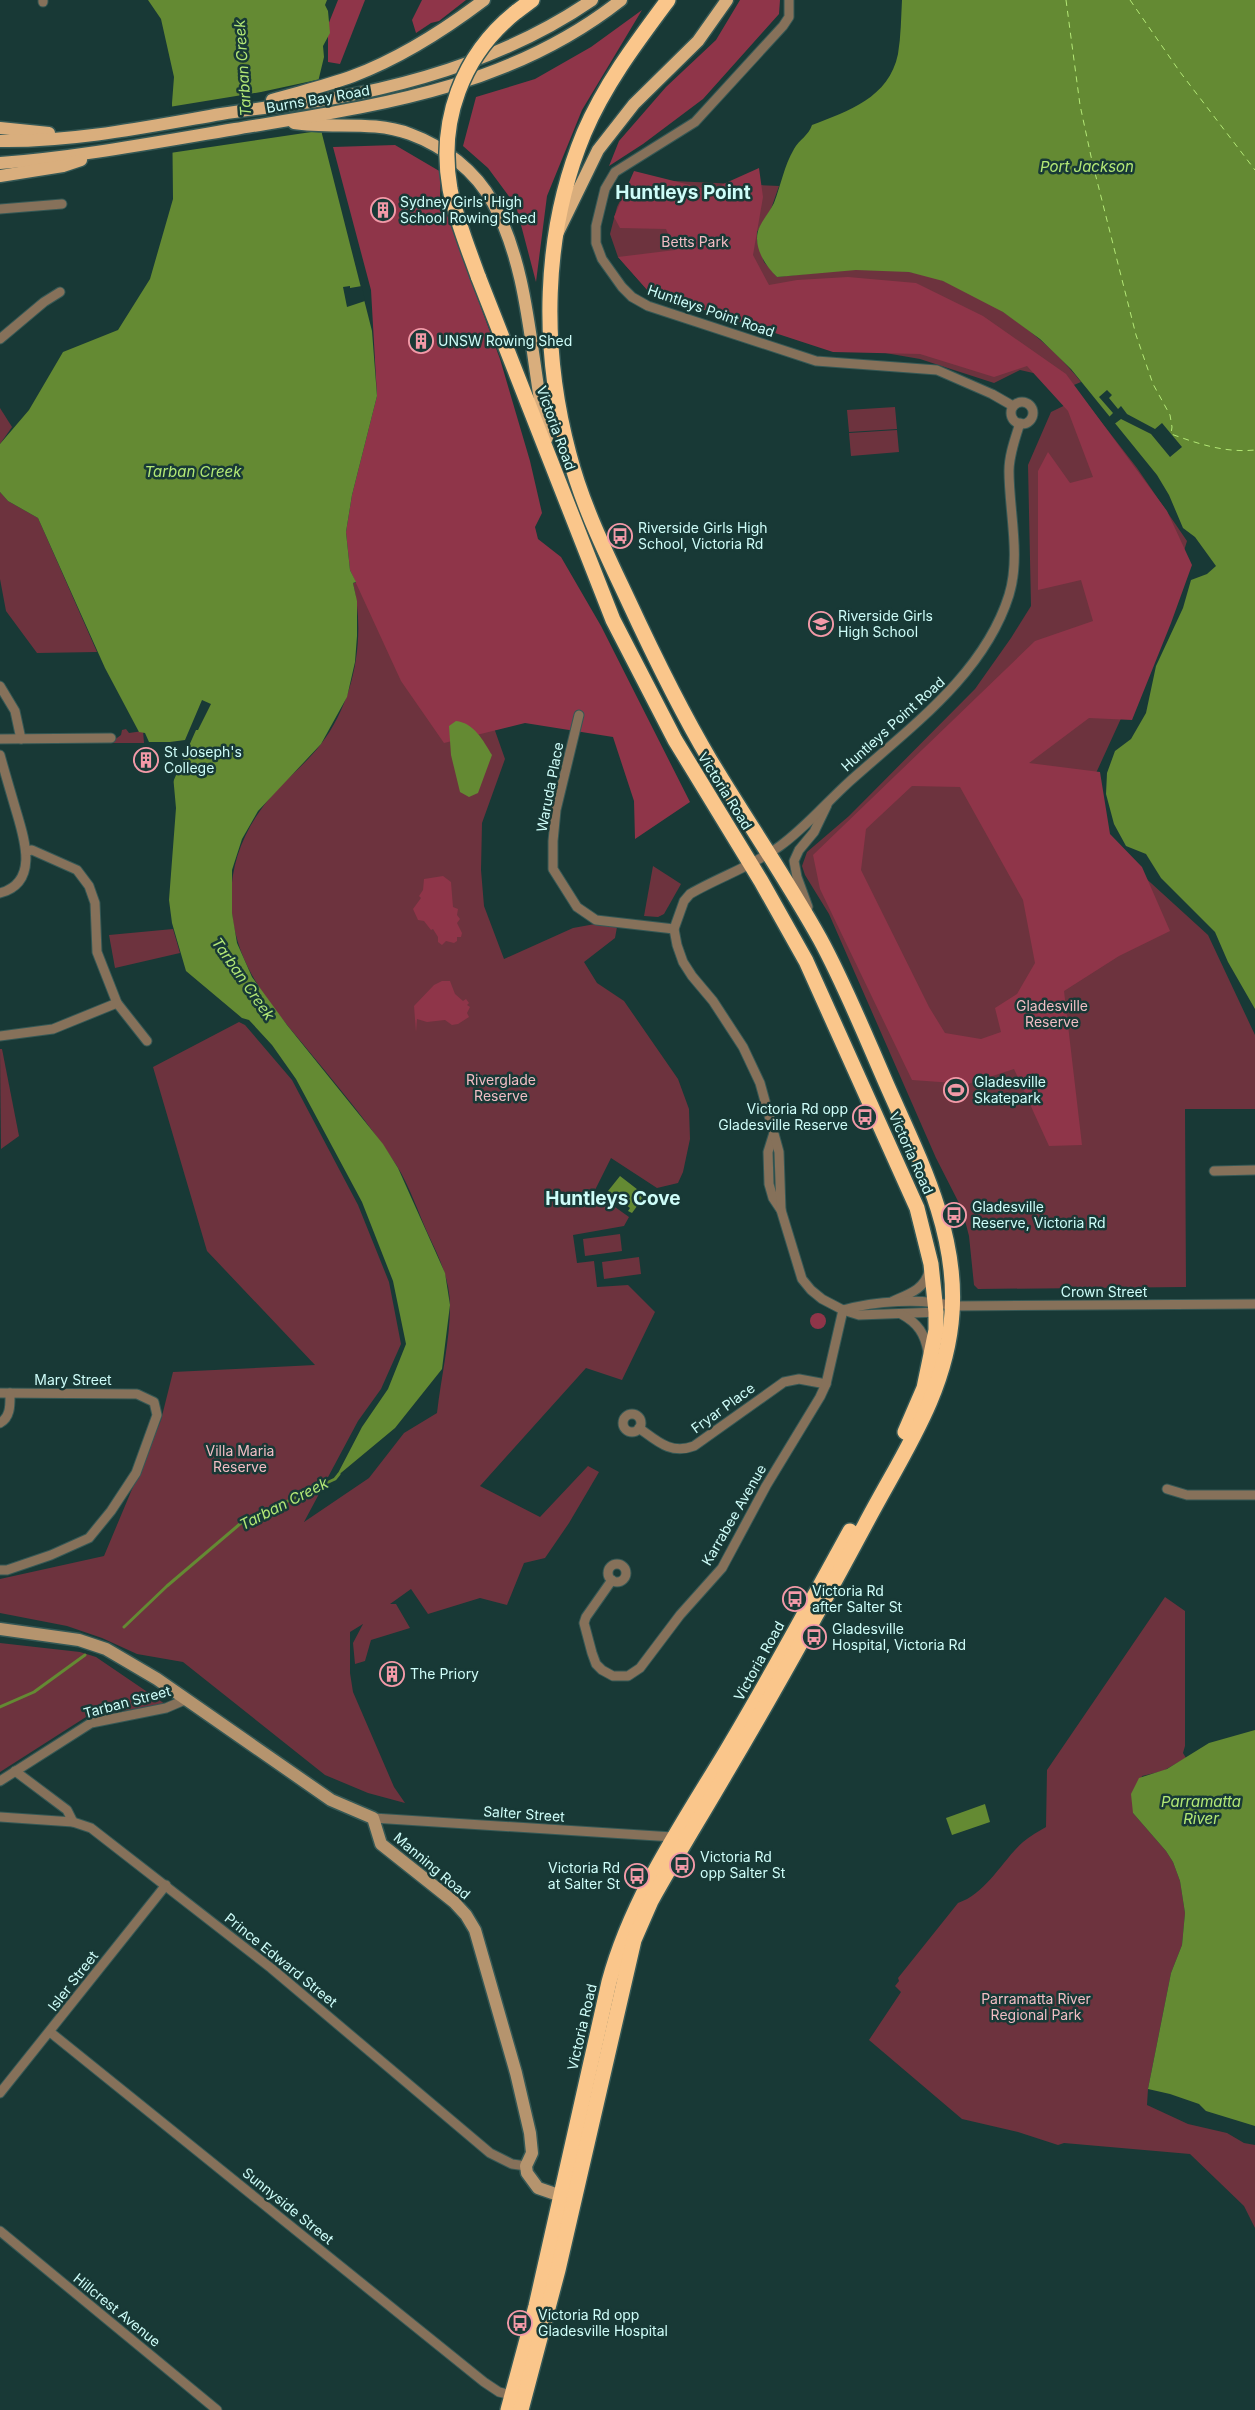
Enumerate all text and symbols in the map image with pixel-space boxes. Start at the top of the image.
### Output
water label: Tarban Creek [230,18,255,117]
street label: Burns Bay Road [265,81,371,116]
water label: Port Jackson [1040,157,1134,176]
district label: Huntleys Point [615,181,751,204]
place label: Sydney Girls' High School Rowing Shed [400,193,536,226]
building icon: Sydney Girls' High School Rowing Shed [370,197,396,223]
park label: Betts Park [661,233,729,250]
street label: Huntleys Point Road [645,281,777,340]
building icon: UNSW Rowing Shed [408,328,434,354]
place label: UNSW Rowing Shed [438,332,572,349]
street label: Victoria Road [533,383,580,472]
water label: Tarban Creek [145,462,242,481]
place label: Riverside Girls High School, Victoria Rd [638,519,768,552]
bus stop icon: Riverside Girls High School, Victoria Rd [607,523,633,549]
place label: Riverside Girls High School [838,607,933,640]
school or university icon: Riverside Girls High School [808,611,834,637]
street label: Huntleys Point Road [837,673,948,775]
street label: Waruda Place [532,741,567,833]
place label: St Joseph's College [164,743,242,776]
building icon: St Joseph's College [133,747,159,773]
street label: Victoria Road [695,749,756,833]
water label: Tarban Creek [208,934,279,1024]
park label: Gladesville Reserve [1016,997,1088,1030]
park label: Riverglade Reserve [466,1071,536,1104]
place label: Gladesville Skatepark [974,1073,1046,1106]
sports icon: Gladesville Skatepark [943,1077,969,1103]
place label: Victoria Rd opp Gladesville Reserve [718,1100,848,1133]
bus stop icon: Victoria Rd opp Gladesville Reserve [852,1104,878,1130]
street label: Victoria Road [886,1109,937,1197]
district label: Huntleys Cove [545,1187,681,1210]
place label: Gladesville Reserve, Victoria Rd [972,1198,1106,1231]
bus stop icon: Gladesville Reserve, Victoria Rd [941,1202,967,1228]
street label: Crown Street [1061,1283,1148,1300]
street label: Mary Street [34,1371,112,1388]
street label: Fryar Place [688,1379,758,1436]
park label: Villa Maria Reserve [206,1442,274,1475]
street label: Karrabee Avenue [698,1461,769,1568]
water label: Tarban Creek [236,1473,332,1534]
place label: Victoria Rd after Salter St [812,1582,903,1615]
bus stop icon: Victoria Rd after Salter St [782,1586,808,1612]
street label: Victoria Road [730,1618,787,1704]
place label: Gladesville Hospital, Victoria Rd [832,1620,966,1653]
bus stop icon: Gladesville Hospital, Victoria Rd [801,1624,827,1650]
building icon: The Priory [379,1661,405,1687]
place label: The Priory [410,1665,479,1682]
street label: Tarban Street [81,1682,173,1721]
water label: Parramatta River [1161,1792,1241,1828]
street label: Salter Street [483,1802,566,1825]
street label: Manning Road [390,1829,474,1903]
place label: Victoria Rd opp Salter St [700,1848,786,1881]
bus stop icon: Victoria Rd opp Salter St [669,1852,695,1878]
place label: Victoria Rd at Salter St [548,1859,620,1892]
bus stop icon: Victoria Rd at Salter St [624,1863,650,1889]
street label: Prince Edward Street [222,1909,341,2010]
street label: Isler Street [44,1947,102,2014]
street label: Victoria Road [563,1982,600,2072]
park label: Parramatta River Regional Park [981,1990,1091,2023]
street label: Sunnyside Street [239,2164,338,2248]
street label: Hillcrest Avenue [70,2269,164,2350]
place label: Victoria Rd opp Gladesville Hospital [538,2306,668,2339]
bus stop icon: Victoria Rd opp Gladesville Hospital [507,2310,533,2336]

